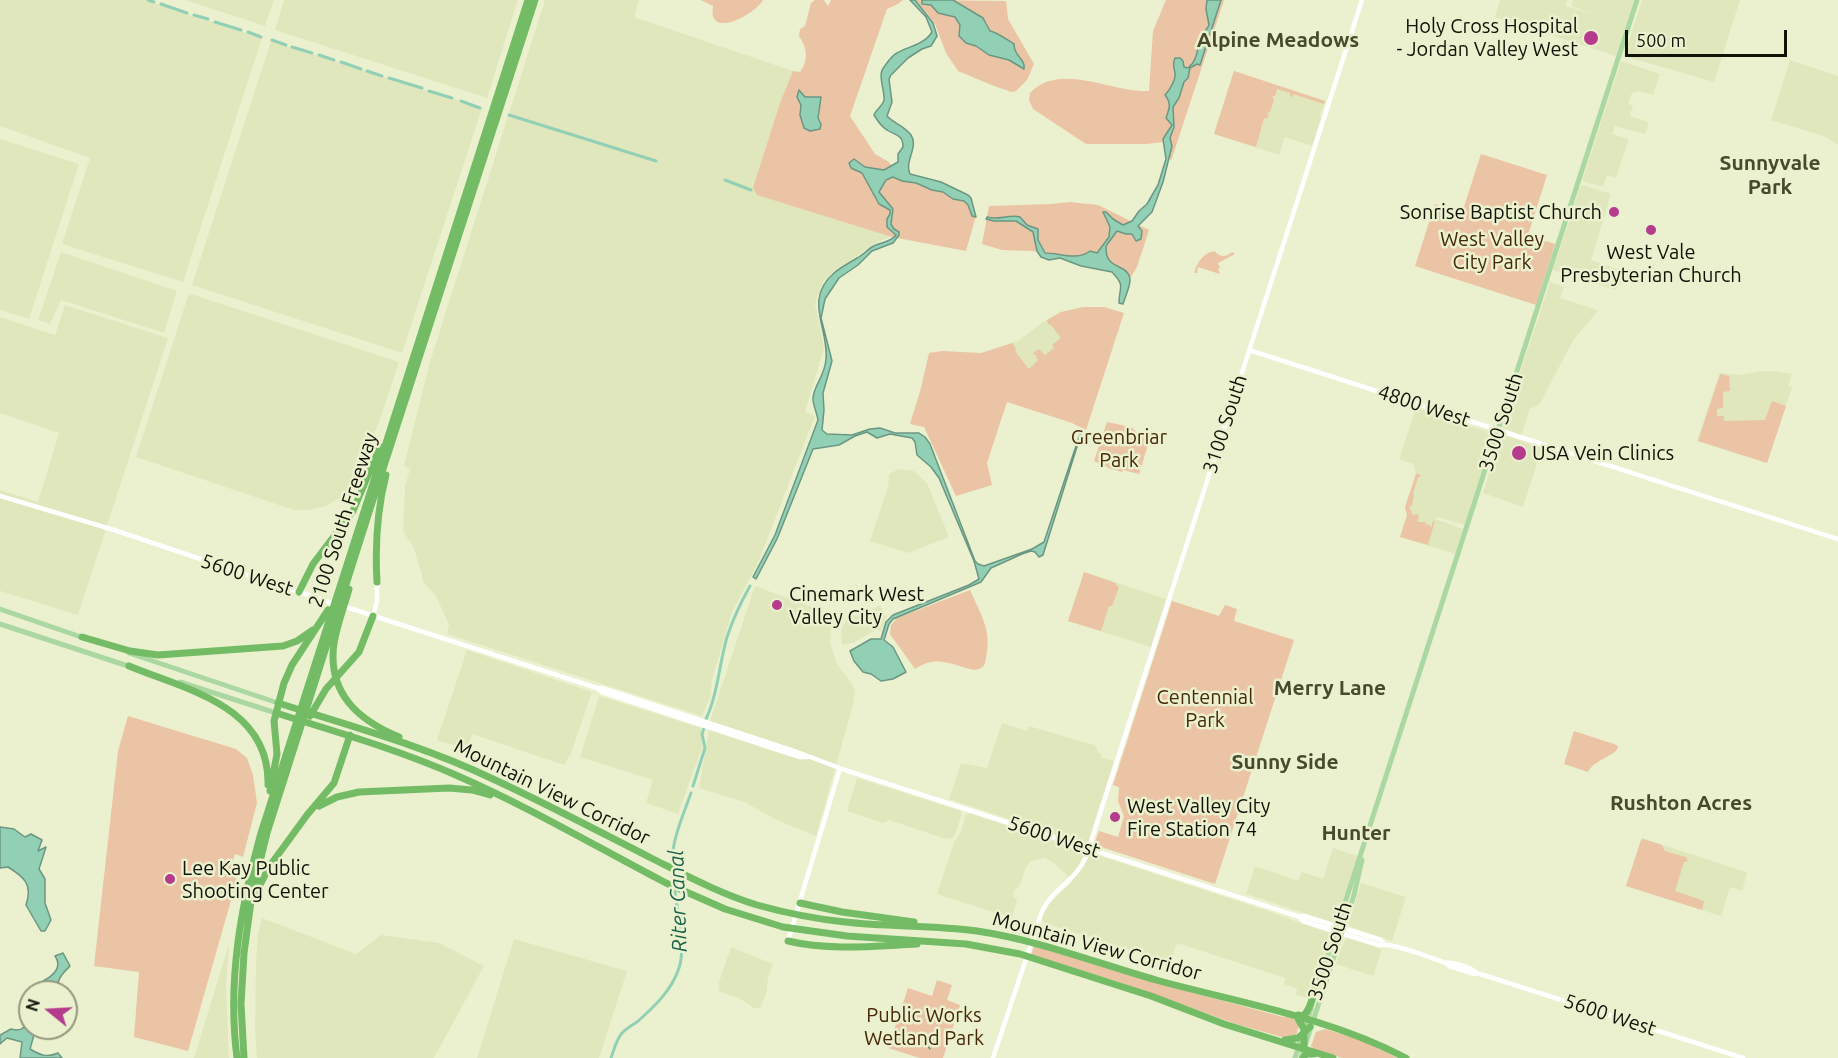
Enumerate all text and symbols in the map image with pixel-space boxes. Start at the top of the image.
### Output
place label: Holy Cross Hospital - Jordan Valley West [1396,14,1578,61]
scale bar [1628,18,1790,56]
district label: Alpine Meadows [1197,27,1359,53]
marker: Holy Cross Hospital - Jordan Valley West [1582,29,1600,47]
text: 500 m [1636,30,1686,50]
district label: Sunnyvale Park [1720,150,1820,200]
place label: Sonrise Baptist Church [1400,200,1602,224]
marker: Sonrise Baptist Church [1607,205,1621,219]
marker: West Vale Presbyterian Church [1644,223,1658,237]
park label: West Valley City Park [1440,227,1544,274]
place label: West Vale Presbyterian Church [1560,240,1742,287]
street label: 3500 South [1474,370,1528,474]
street label: 3100 South [1198,372,1252,476]
street label: 4800 West [1375,380,1473,432]
park label: Greenbriar Park [1071,425,1167,472]
street label: 2100 South Freeway [303,430,383,610]
place label: USA Vein Clinics [1532,441,1674,465]
marker: USA Vein Clinics [1510,444,1528,462]
street label: 5600 West [198,549,296,601]
place label: Cinemark West Valley City [789,582,924,629]
marker: Cinemark West Valley City [770,598,784,612]
district label: Merry Lane [1274,675,1386,701]
park label: Centennial Park [1157,685,1253,732]
street label: Mountain View Corridor [450,734,654,850]
district label: Sunny Side [1231,749,1339,775]
district label: Rushton Acres [1610,790,1752,816]
place label: West Valley City Fire Station 74 [1127,794,1270,841]
marker: West Valley City Fire Station 74 [1108,810,1122,824]
street label: 5600 West [1005,811,1103,863]
district label: Hunter [1321,820,1391,846]
water label: Riter Canal [664,849,692,953]
place label: Lee Kay Public Shooting Center [182,856,329,903]
marker: Lee Kay Public Shooting Center [163,872,177,886]
street label: 3500 South [1303,899,1357,1003]
street label: Mountain View Corridor [990,907,1204,985]
north arrow [18,980,78,1040]
street label: 5600 West [1561,989,1659,1041]
text: N [22,997,43,1014]
park label: Public Works Wetland Park [864,1003,984,1050]

